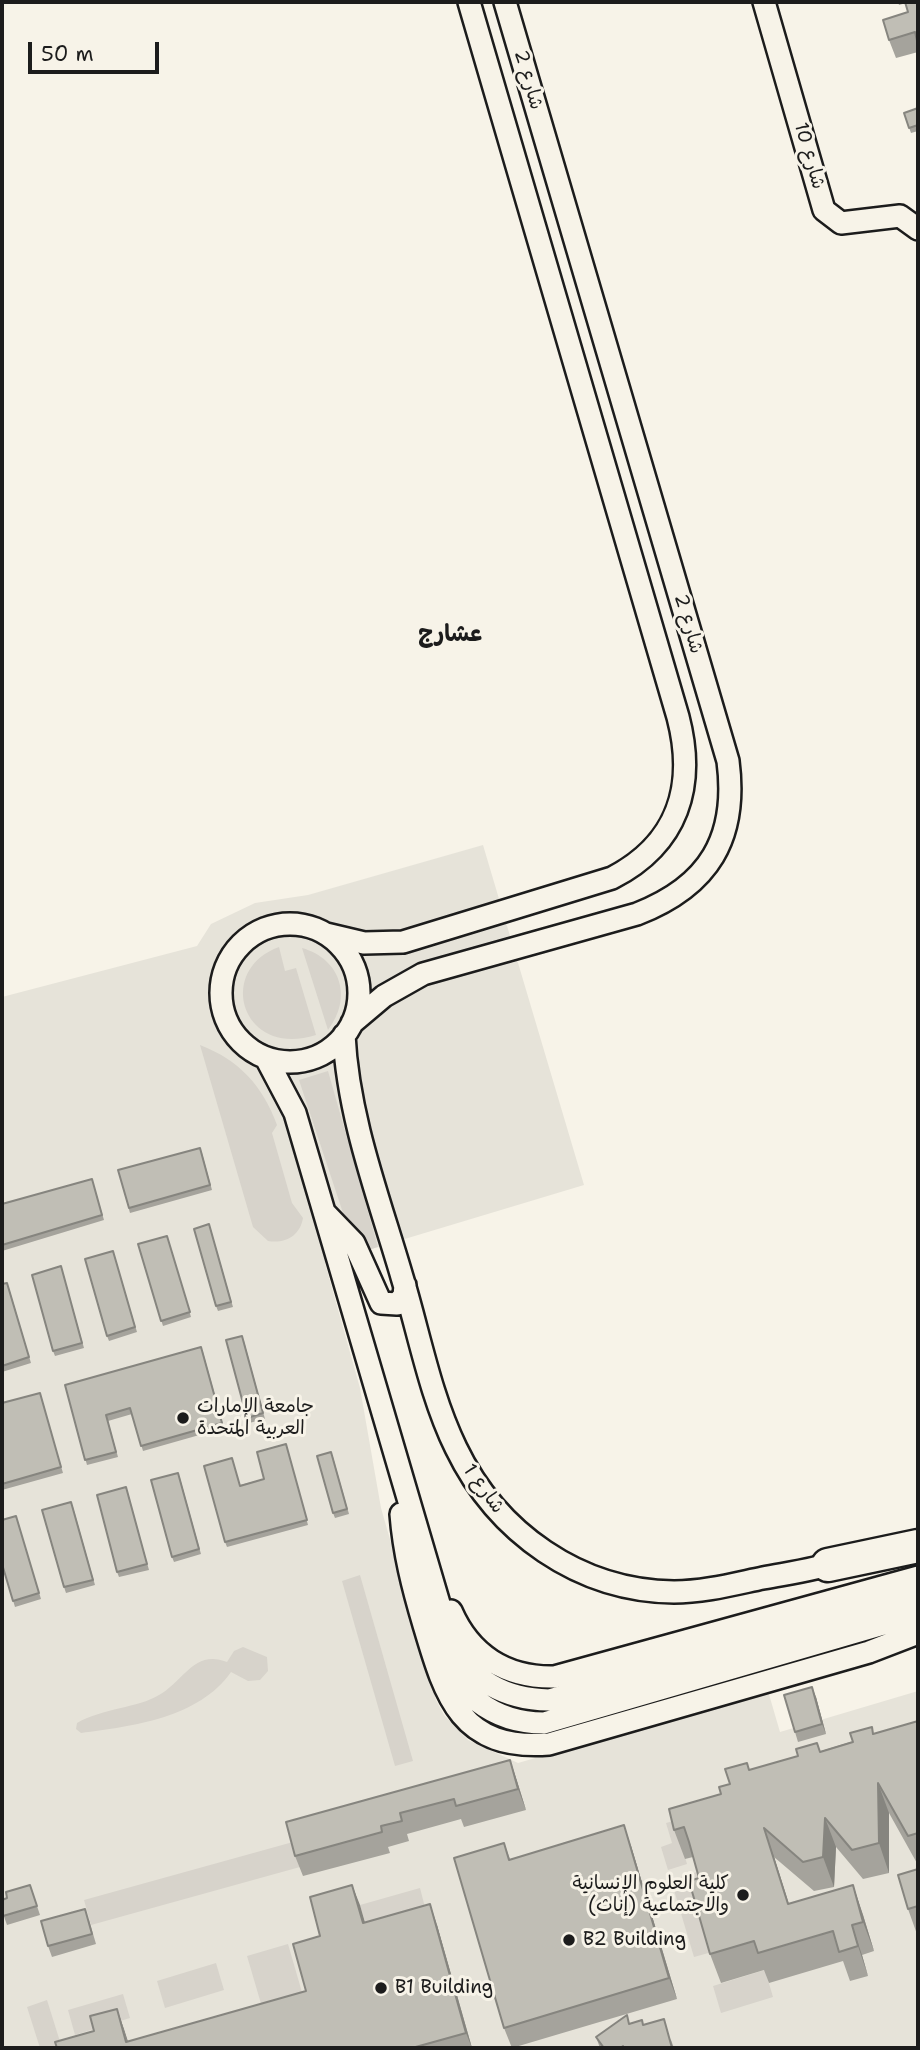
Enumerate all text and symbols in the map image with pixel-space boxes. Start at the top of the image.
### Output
scale bar [32,28,163,72]
text: 50 m [41,40,94,68]
street label: شارع 2 [509,48,547,112]
street label: شارع 10 [789,120,829,192]
street label: شارع 2 [669,592,707,656]
district label: عشارج [418,621,482,649]
place label: جامعة الإمارات العربية المتحدة [197,1396,314,1440]
marker: جامعة الإمارات العربية المتحدة [175,1410,191,1426]
street label: شارع 1 [457,1460,509,1518]
place label: كلية العلوم الإنسانية والاجتماعية (إناث) [572,1873,729,1917]
marker: كلية العلوم الإنسانية والاجتماعية (إناث) [735,1887,751,1903]
place label: B2 Building [583,1929,686,1951]
marker: B2 Building [561,1932,577,1948]
place label: B1 Building [395,1977,493,1999]
marker: B1 Building [373,1980,389,1996]

